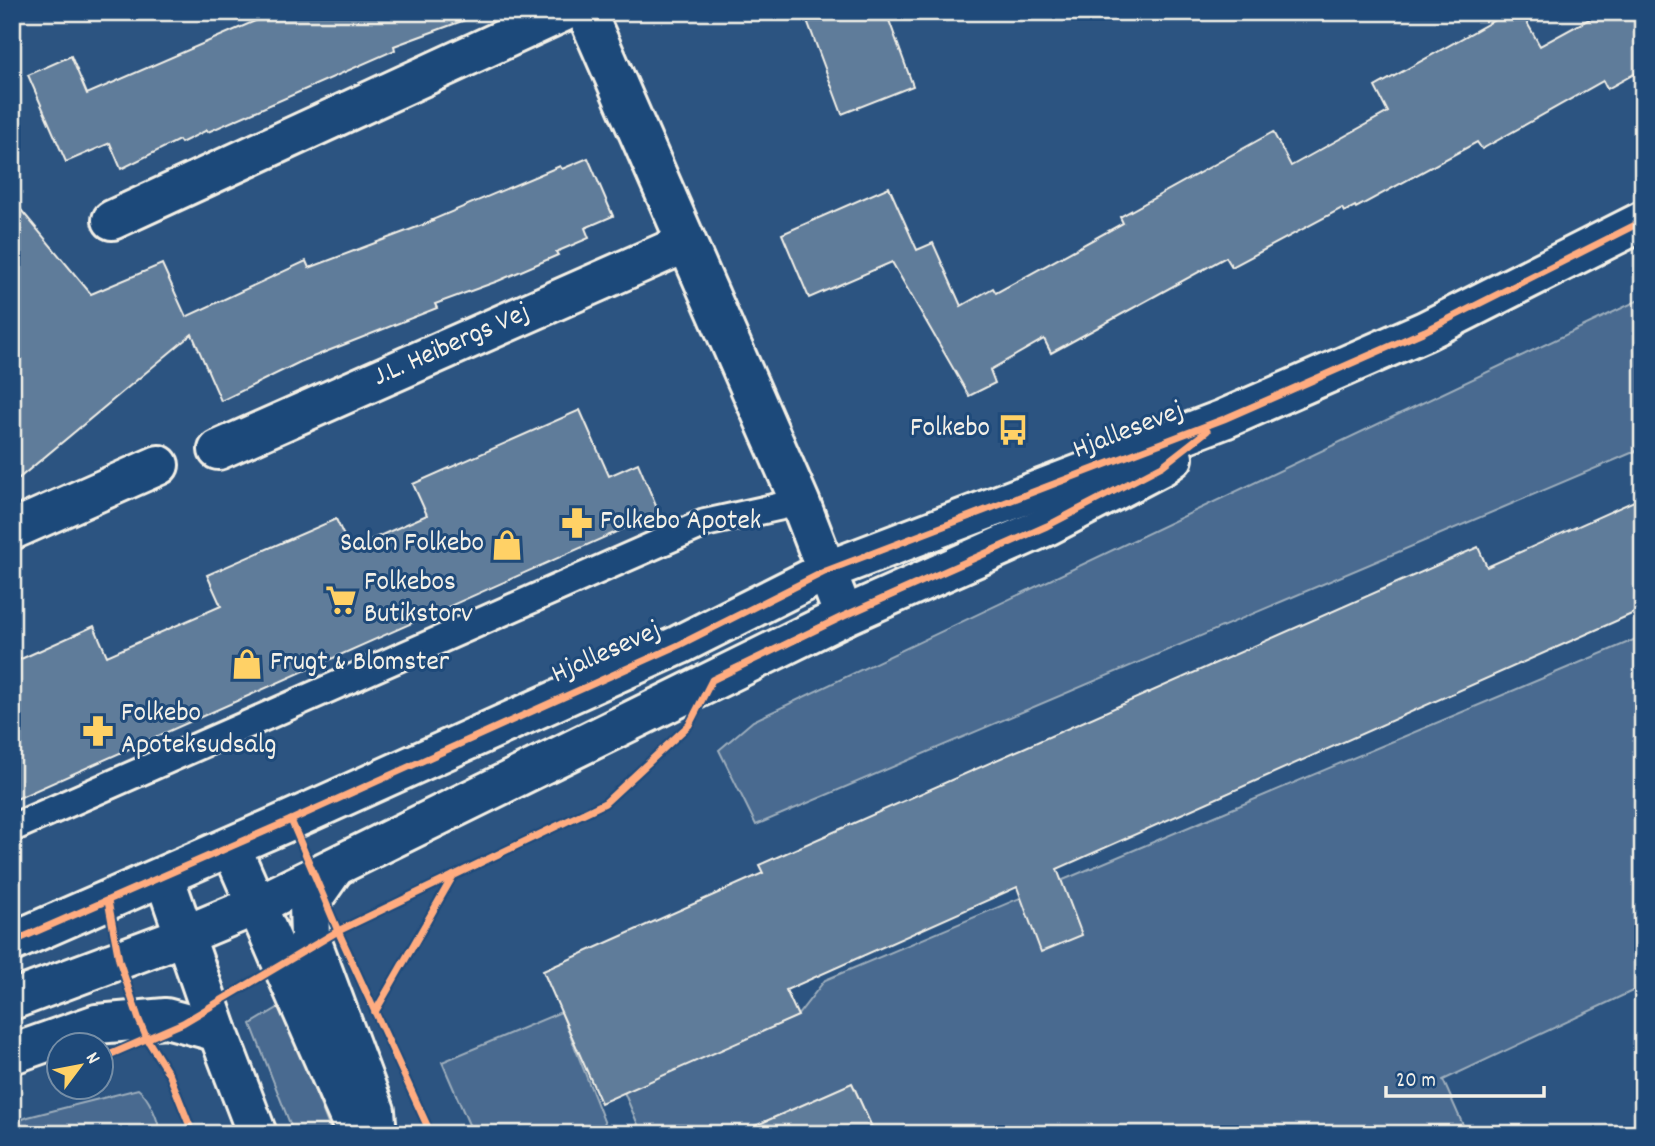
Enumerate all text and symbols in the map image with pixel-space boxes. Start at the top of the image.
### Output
street label: J.L. Heibergs Vej [367,294,537,399]
street label: Hjallesevej [1068,393,1190,471]
place label: Folkebo [910,410,990,450]
bus stop icon: Folkebo [996,413,1030,447]
place label: Folkebo Apotek [600,503,761,543]
pharmacy icon: Folkebo Apotek [560,506,594,540]
place label: Salon Folkebo [340,525,484,565]
shop icon: Salon Folkebo [490,528,524,562]
place label: Folkebos Butikstorv [364,564,473,636]
supermarket icon: Folkebos Butikstorv [324,583,358,617]
street label: Hjallesevej [546,612,668,696]
place label: Frugt & Blomster [270,644,450,684]
shop icon: Frugt & Blomster [230,647,264,681]
place label: Folkebo Apoteksudsalg [121,695,277,767]
pharmacy icon: Folkebo Apoteksudsalg [81,714,115,748]
north arrow [46,1030,116,1100]
text: N [78,1048,105,1070]
scale bar [1386,1055,1543,1099]
text: 20 m [1396,1067,1436,1097]

